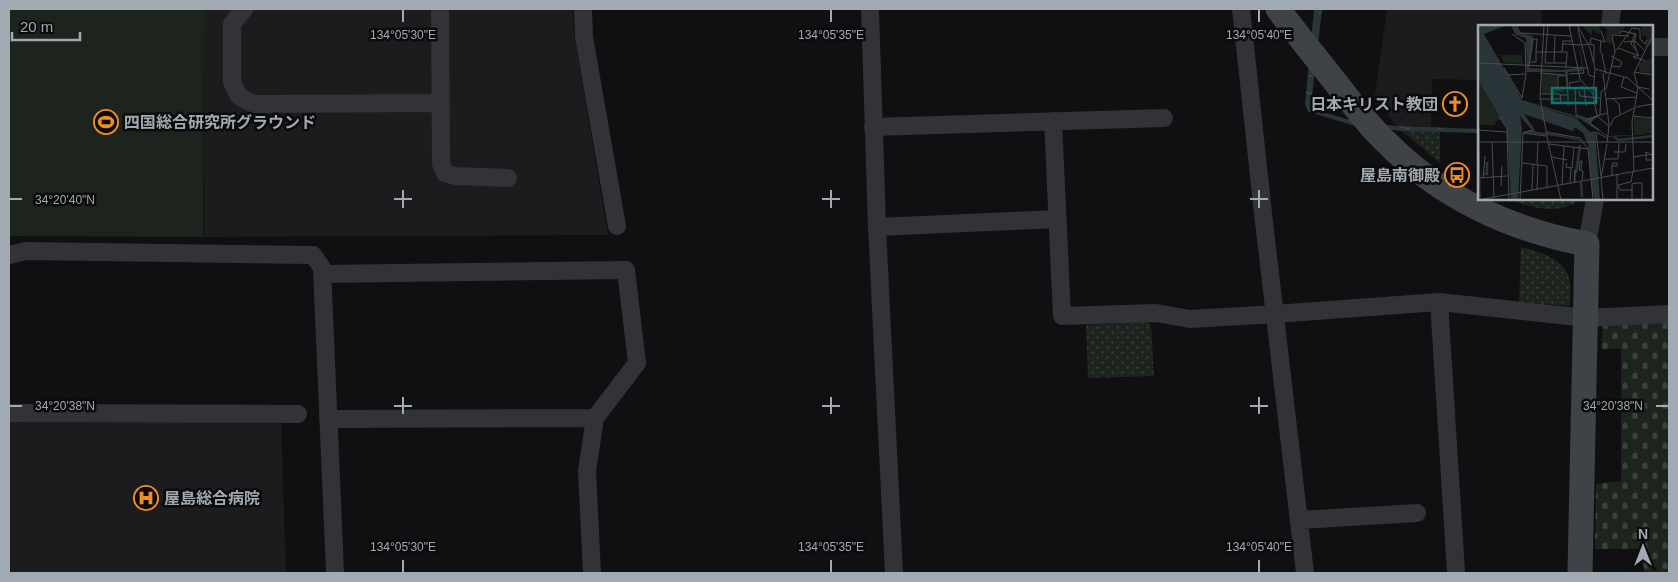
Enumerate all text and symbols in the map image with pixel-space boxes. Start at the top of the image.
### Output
scale bar [12,10,80,42]
text: 20 m [20,18,53,35]
inset map [1478,25,1653,200]
text: 134°05'30"E [370,28,436,42]
text: 134°05'35"E [798,28,864,42]
text: 134°05'40"E [1226,28,1292,42]
church icon: 日本キリスト教団 [1442,91,1468,117]
place label: 日本キリスト教団 [1310,96,1438,113]
sports icon: 四国総合研究所グラウンド [93,109,119,135]
place label: 四国総合研究所グラウンド [124,113,316,131]
bus stop icon: 屋島南御殿 [1444,162,1470,188]
place label: 屋島南御殿 [1360,167,1440,184]
text: 34°20'40"N [35,193,95,207]
text: 34°20'38"N [35,399,95,413]
text: 34°20'38"N [1583,399,1643,413]
hospital icon: 屋島総合病院 [133,485,159,511]
place label: 屋島総合病院 [164,489,260,507]
north arrow [1618,522,1668,572]
text: N [1638,526,1648,542]
text: 134°05'30"E [370,540,436,554]
text: 134°05'35"E [798,540,864,554]
text: 134°05'40"E [1226,540,1292,554]

